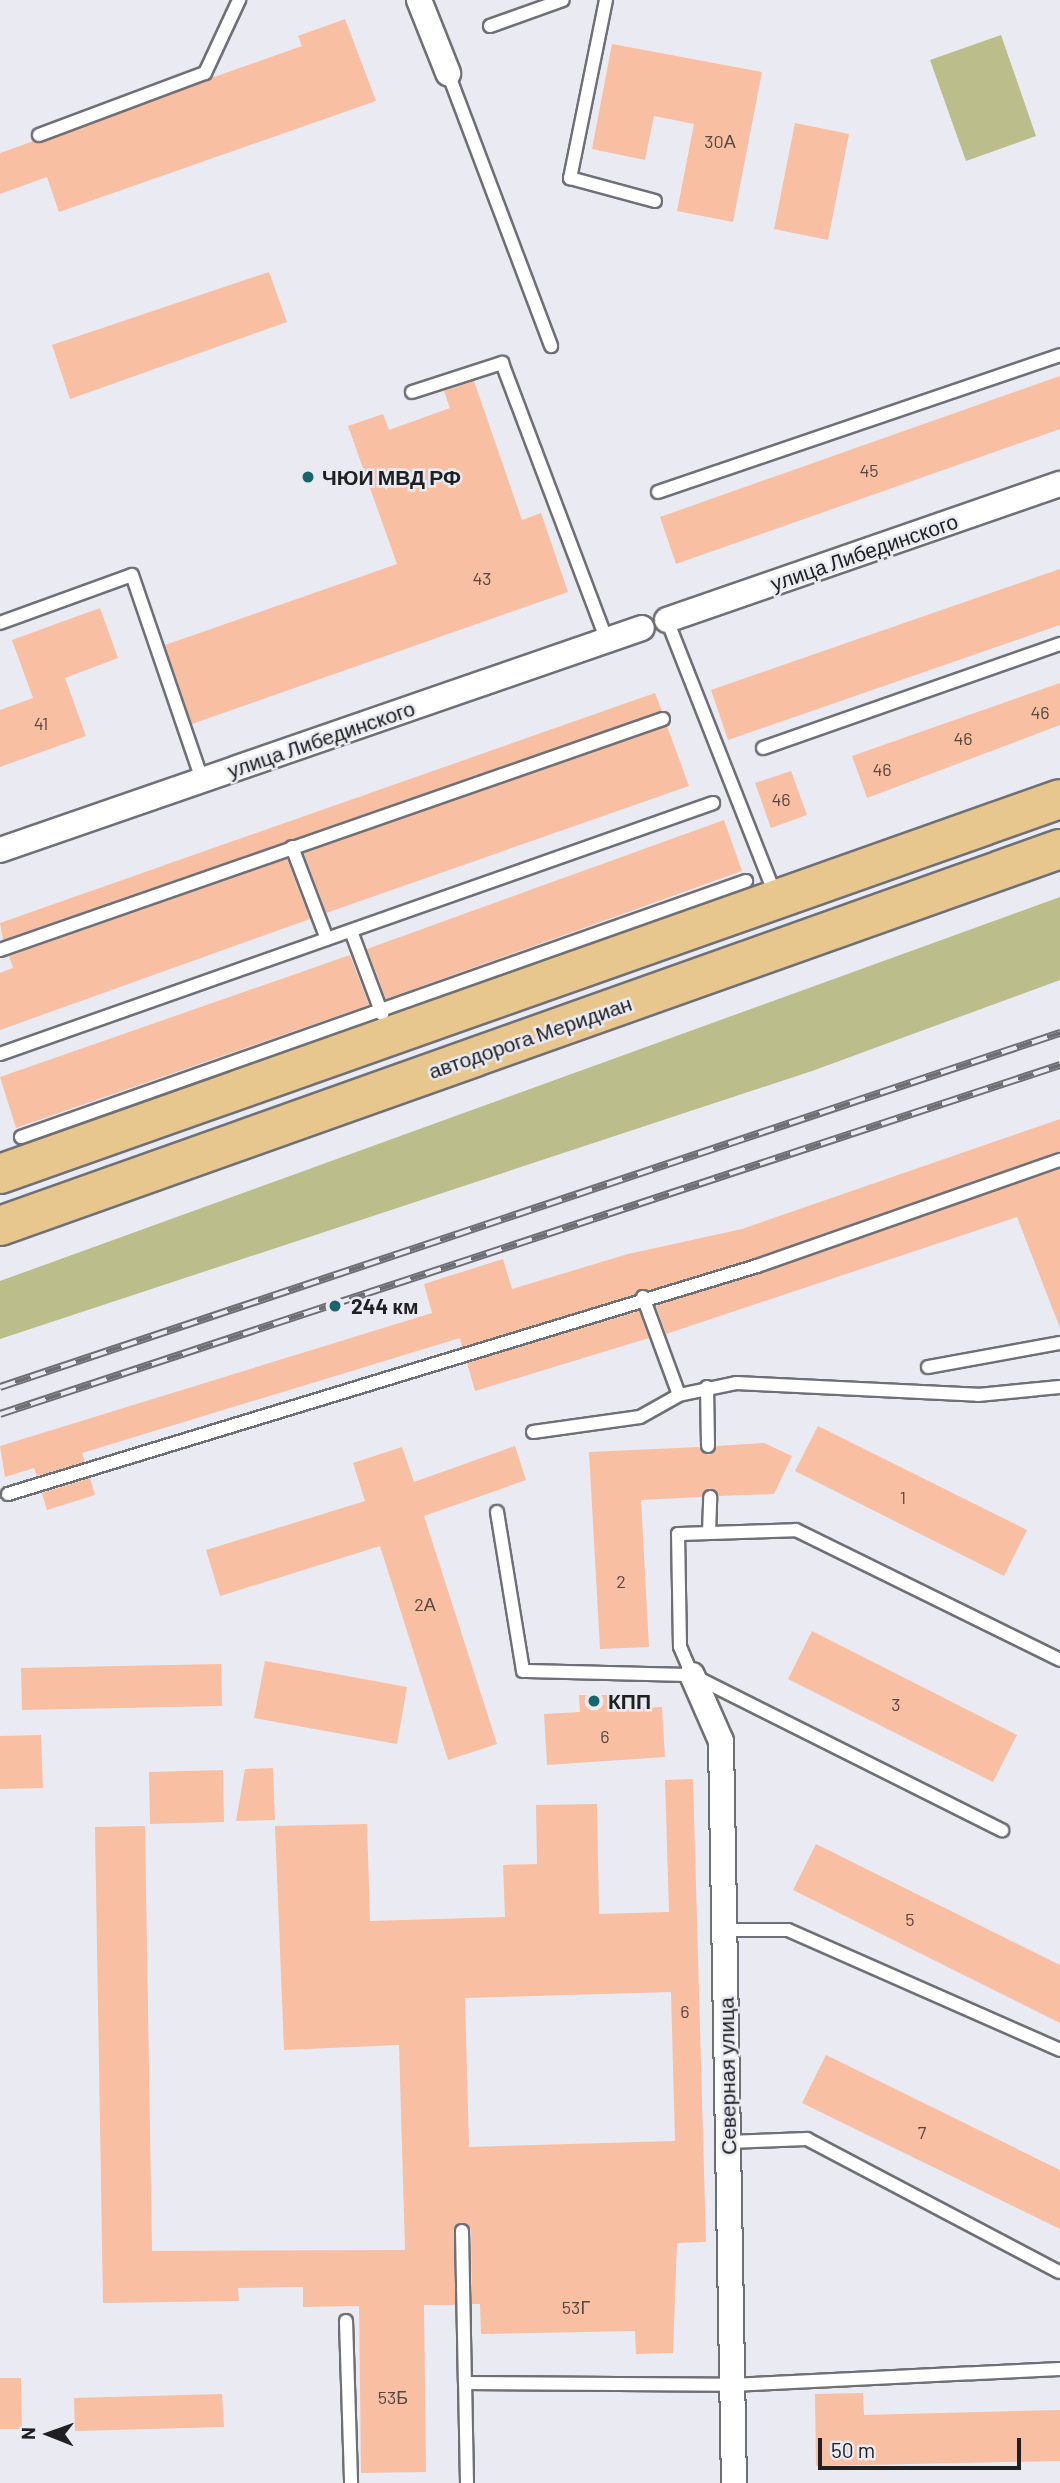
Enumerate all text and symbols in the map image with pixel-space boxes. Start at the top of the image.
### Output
house number: 30А [704,130,736,152]
house number: 45 [859,459,879,481]
place label: ЧЮИ МВД РФ [322,464,461,490]
marker: ЧЮИ МВД РФ [300,469,316,485]
street label: улица Либединского [767,508,961,596]
house number: 43 [472,567,492,589]
street label: улица Либединского [224,695,418,783]
house number: 46 [1030,701,1050,723]
house number: 41 [34,712,48,734]
house number: 46 [953,727,973,749]
house number: 46 [872,758,892,780]
house number: 46 [771,788,791,810]
street label: автодорога Меридиан [425,990,635,1084]
place label: 244 км [351,1293,418,1319]
marker: 244 км [325,1296,345,1316]
house number: 1 [900,1486,906,1508]
house number: 2 [616,1570,626,1592]
house number: 2А [414,1593,436,1615]
place label: КПП [608,1688,651,1714]
marker: КПП [586,1693,602,1709]
house number: 3 [891,1693,901,1715]
house number: 6 [600,1725,610,1747]
house number: 5 [905,1908,915,1930]
street label: Северная улица [713,1997,741,2155]
house number: 6 [680,2000,690,2022]
house number: 7 [918,2121,926,2143]
house number: 53Г [562,2296,590,2318]
house number: 53Б [378,2386,408,2408]
north arrow [14,2399,84,2469]
scale bar [822,2424,1025,2468]
text: N [16,2427,39,2440]
text: 50 m [831,2437,875,2462]

